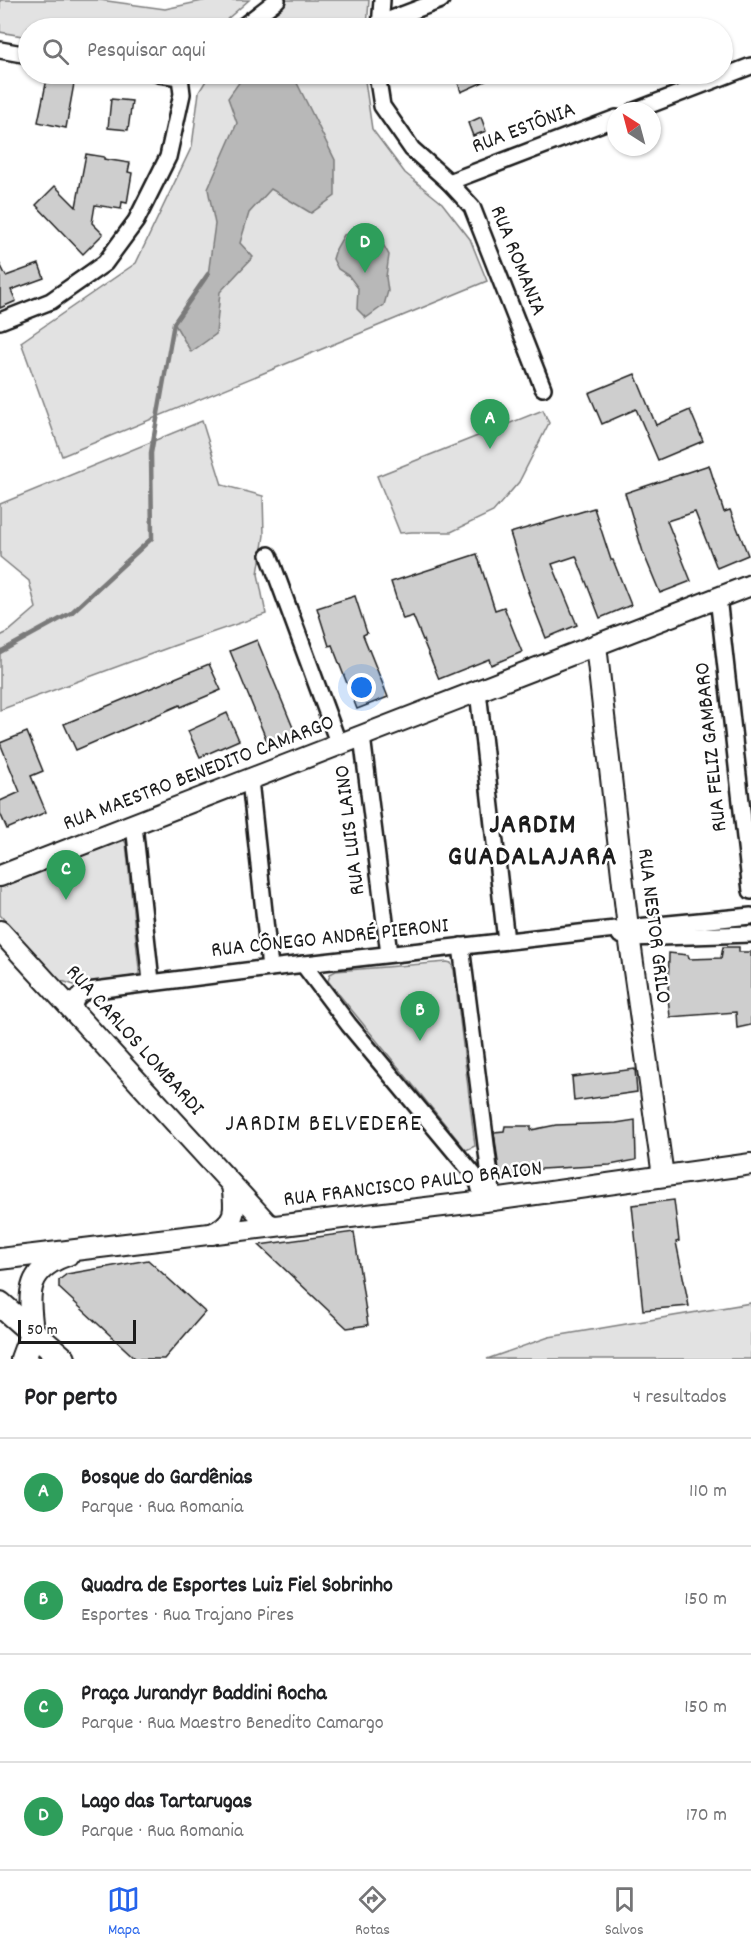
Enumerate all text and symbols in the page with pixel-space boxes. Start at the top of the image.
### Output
search box [18,18,733,84]
icon: search [39,35,72,68]
text: Pesquisar aqui [87,36,206,67]
street label: RUA ESTÔNIA [468,95,580,163]
north arrow [607,102,661,156]
street label: RUA ROMANIA [481,201,553,321]
pin: D [346,224,385,273]
pin: A [470,400,510,449]
street label: RUA FELIZ GAMBARO [688,661,736,833]
your location [347,673,376,702]
street label: RUA MAESTRO BENEDITO CAMARGO [59,708,339,840]
street label: RUA LUIS LAINO [328,763,374,897]
district label: JARDIM GUADALAJARA [448,807,618,879]
street label: RUA NESTOR GRILO [628,846,678,1006]
pin: C [46,850,86,900]
street label: RUA CÔNEGO ANDRÉ PIERONI [210,911,450,967]
street label: RUA CARLOS LOMBARDI [58,958,211,1124]
pin: B [400,992,440,1041]
district label: JARDIM BELVEDERE [225,1108,423,1142]
street label: RUA FRANCISCO PAULO BRAION [282,1154,544,1216]
scale bar [18,1317,136,1344]
text: 50 m [27,1319,58,1342]
text: Por perto [24,1380,117,1417]
text: 4 resultados [633,1384,727,1412]
text: Bosque do Gardênias [81,1463,253,1494]
text: A [38,1478,49,1506]
text: 110 m [689,1478,727,1506]
text: Parque · Rua Romania [81,1494,243,1522]
text: Quadra de Esportes Luiz Fiel Sobrinho [81,1571,393,1602]
text: B [39,1586,48,1614]
text: 150 m [684,1586,727,1614]
text: Esportes · Rua Trajano Pires [81,1602,294,1630]
text: Praça Jurandyr Baddini Rocha [81,1679,327,1710]
text: C [39,1694,48,1722]
text: 150 m [684,1694,727,1722]
text: Parque · Rua Maestro Benedito Camargo [81,1710,384,1738]
text: Lago das Tartarugas [81,1787,252,1818]
text: D [38,1802,49,1830]
text: 170 m [686,1802,727,1830]
text: Parque · Rua Romania [81,1818,243,1846]
tab: Mapa [107,1883,140,1942]
tab: Rotas [355,1883,390,1942]
tab: Salvos [605,1883,644,1942]

